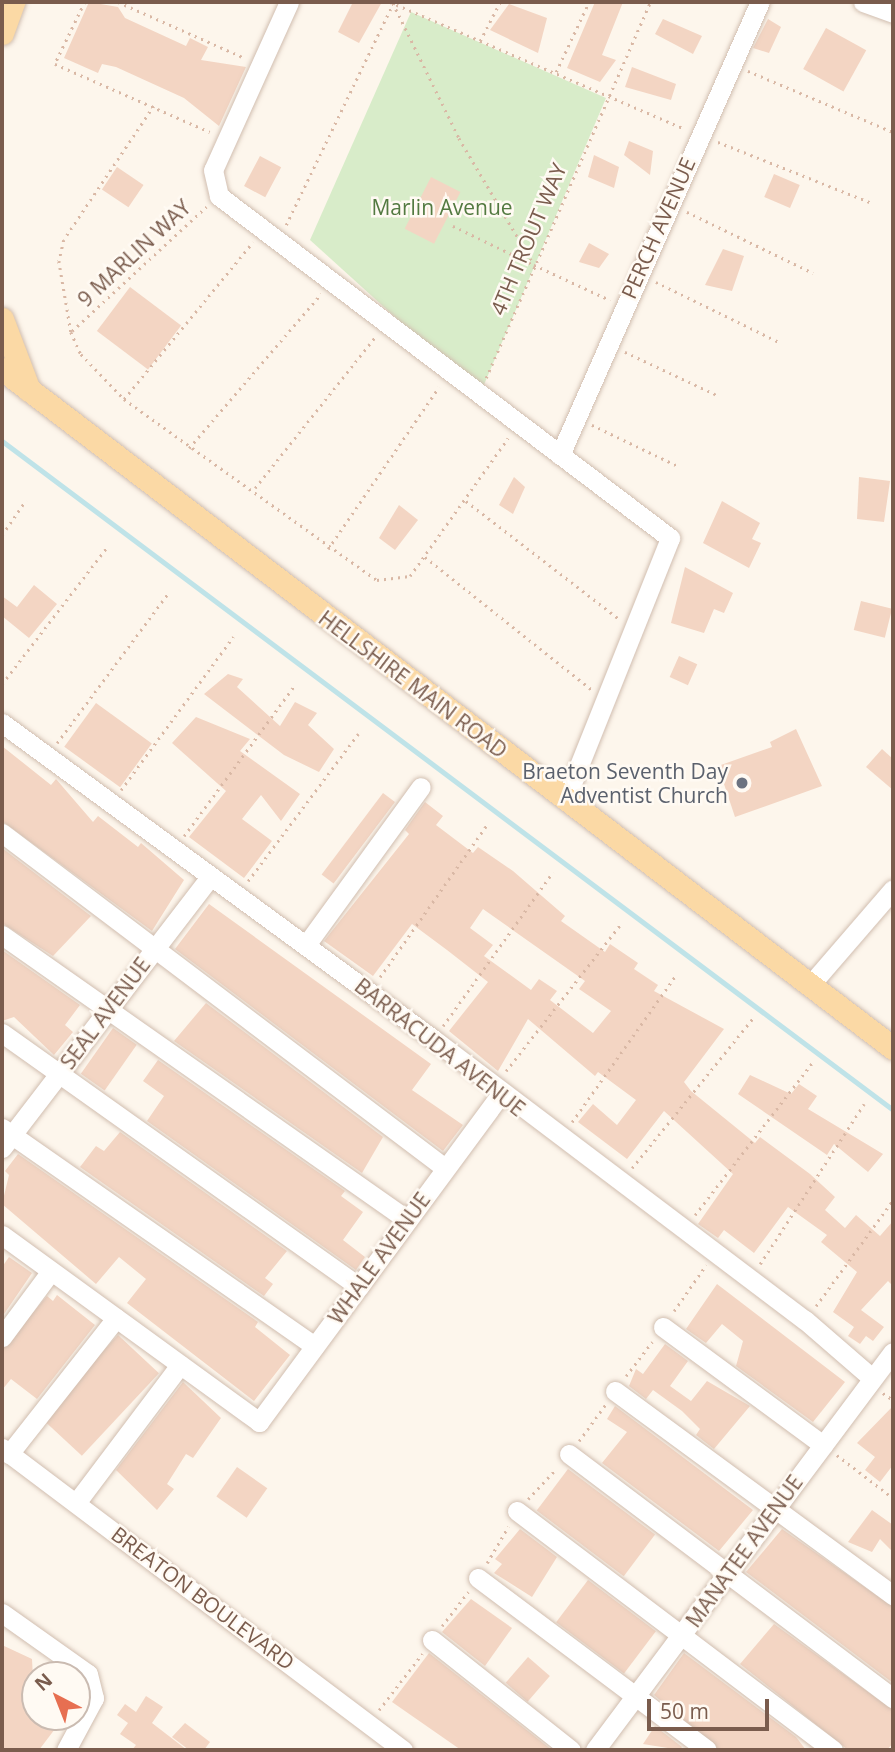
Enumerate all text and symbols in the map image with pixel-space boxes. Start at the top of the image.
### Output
street label: PERCH AVENUE [616,154,700,302]
street label: 4TH TROUT WAY [485,159,571,319]
street label: 9 MARLIN WAY [72,194,196,312]
park label: Marlin Avenue [371,194,513,220]
street label: HELLSHIRE MAIN ROAD [314,605,512,763]
place label: Braeton Seventh Day Adventist Church [522,758,728,808]
marker: Braeton Seventh Day Adventist Church [734,775,750,791]
street label: SEAL AVENUE [55,952,155,1074]
street label: BARRACUDA AVENUE [350,973,530,1121]
street label: WHALE AVENUE [323,1187,435,1329]
street label: MANATEE AVENUE [680,1470,808,1632]
street label: BREATON BOULEVARD [107,1521,299,1675]
north arrow [21,1661,91,1731]
text: N [29,1667,58,1697]
scale bar [650,1686,772,1730]
text: 50 m [660,1697,709,1725]

